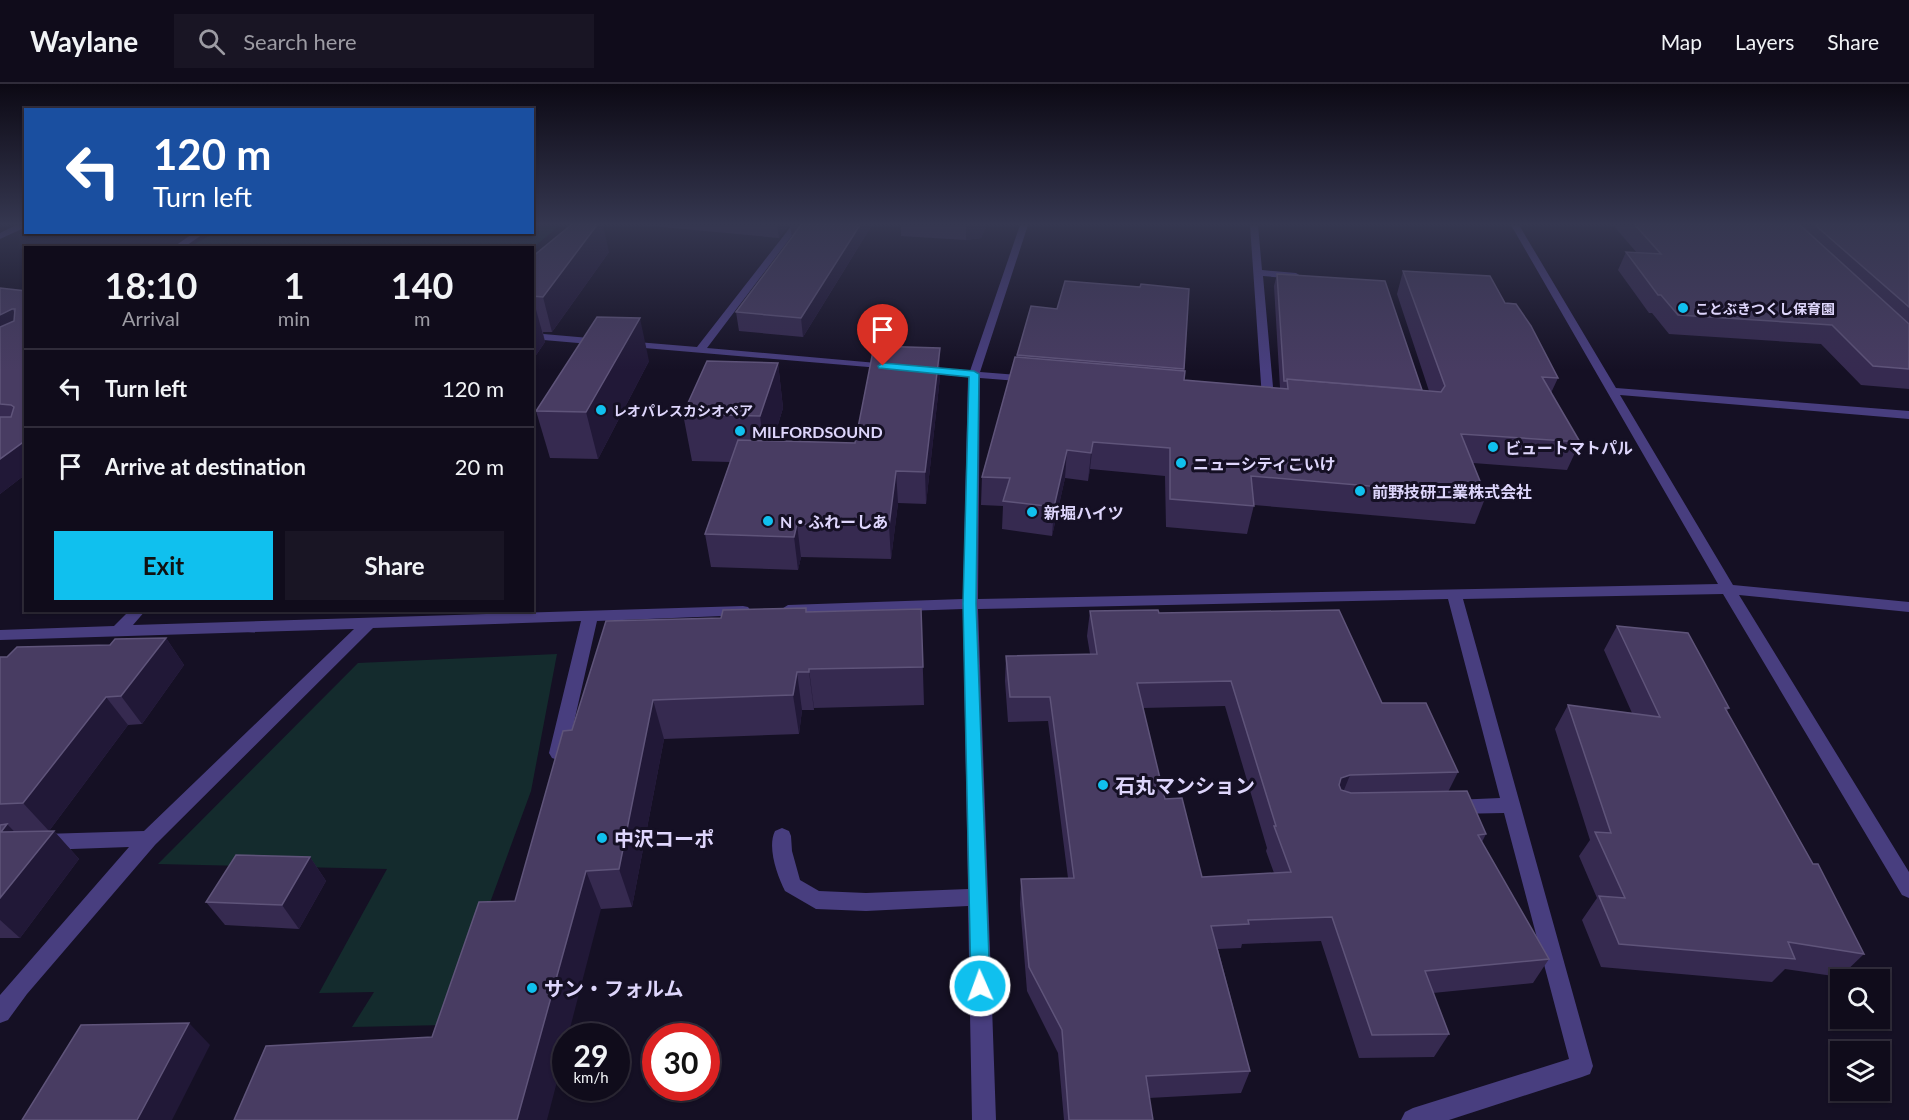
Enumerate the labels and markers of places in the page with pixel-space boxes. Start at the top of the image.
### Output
place label: ことぶきつくし保育園 [1695,300,1835,317]
marker: ことぶきつくし保育園 [1676,301,1690,315]
pin [857,304,908,366]
place label: レオパレスカシオペア [613,402,753,419]
marker: レオパレスカシオペア [594,403,608,417]
place label: MILFORDSOUND [752,422,883,441]
marker: MILFORDSOUND [733,424,747,438]
place label: ビュートマトパル [1505,438,1633,457]
marker: ビュートマトパル [1486,440,1500,454]
place label: ニューシティこいけ [1193,454,1336,473]
marker: ニューシティこいけ [1174,456,1188,470]
place label: 前野技研工業株式会社 [1372,482,1532,501]
marker: 前野技研工業株式会社 [1353,484,1367,498]
place label: 新堀ハイツ [1044,503,1124,522]
marker: 新堀ハイツ [1025,505,1039,519]
place label: N・ふれーしあ [780,512,888,531]
marker: N・ふれーしあ [761,514,775,528]
place label: 石丸マンション [1115,773,1255,797]
marker: 石丸マンション [1096,778,1110,792]
place label: 中沢コーポ [614,826,714,850]
marker: 中沢コーポ [595,831,609,845]
place label: サン・フォルム [544,976,684,1000]
marker: サン・フォルム [525,981,539,995]

